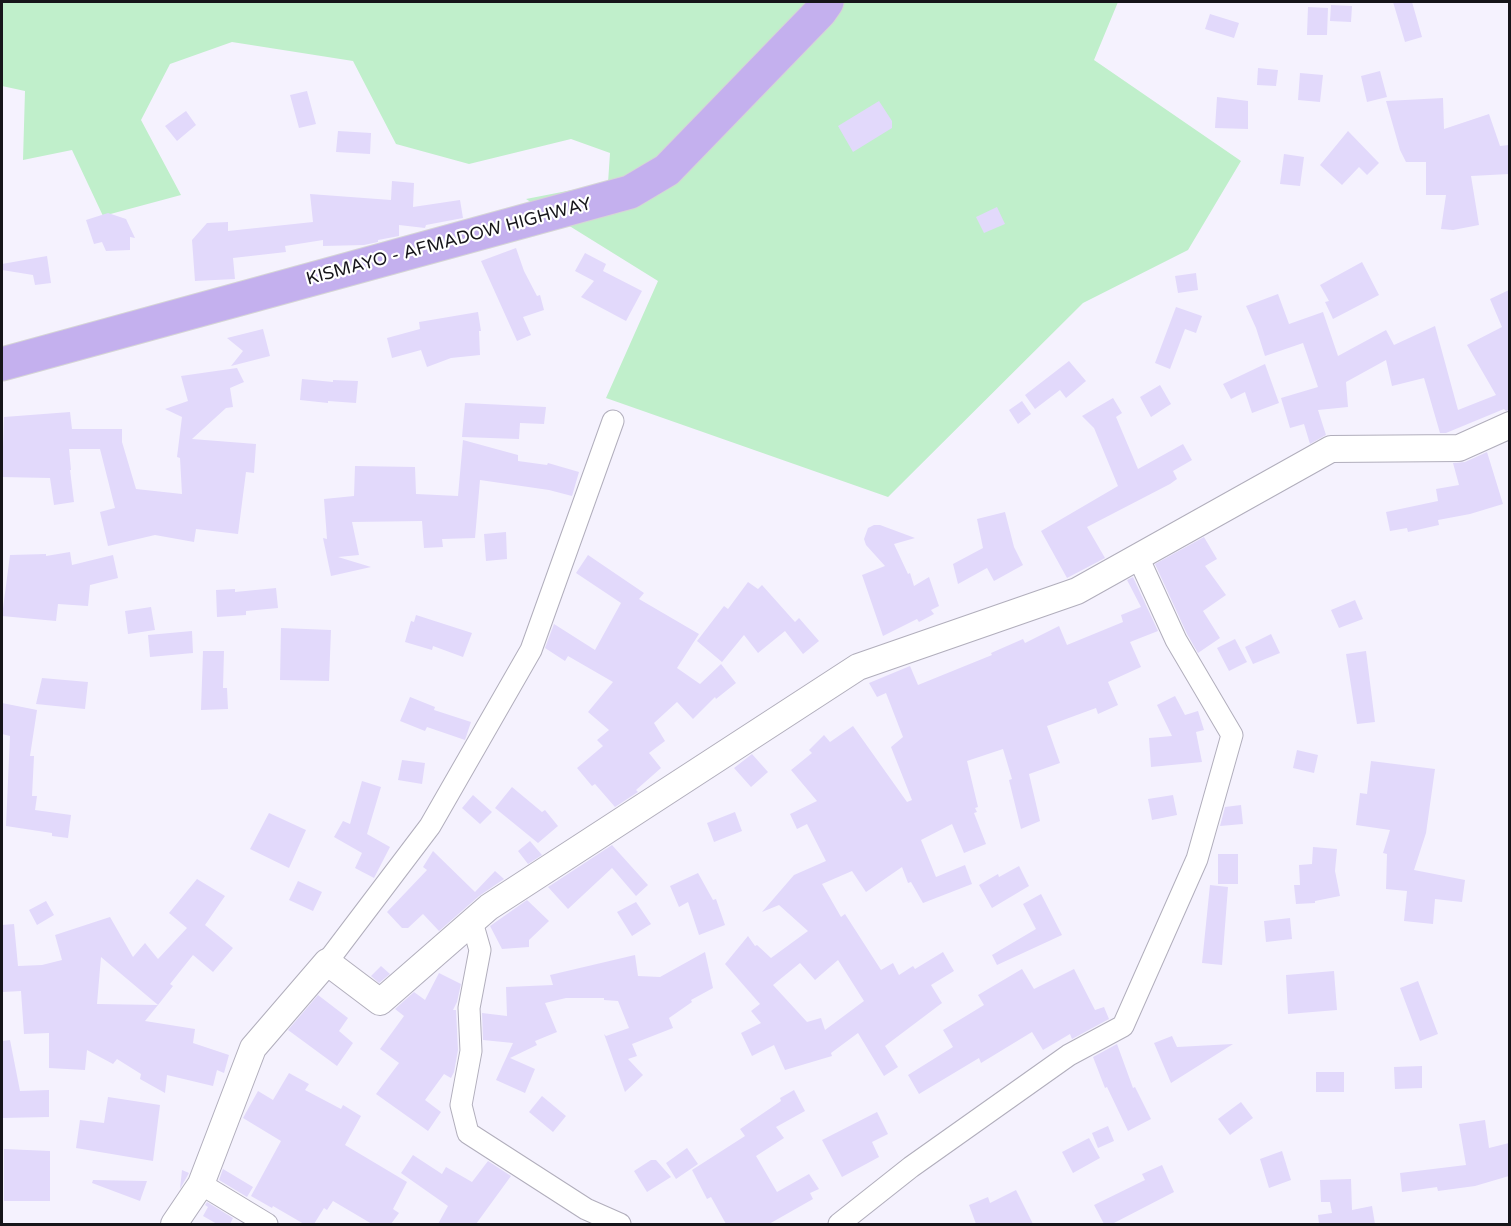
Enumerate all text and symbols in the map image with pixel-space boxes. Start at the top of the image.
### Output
street label: KISMAYO - AFMADOW HIGHWAY [304,193,594,291]

